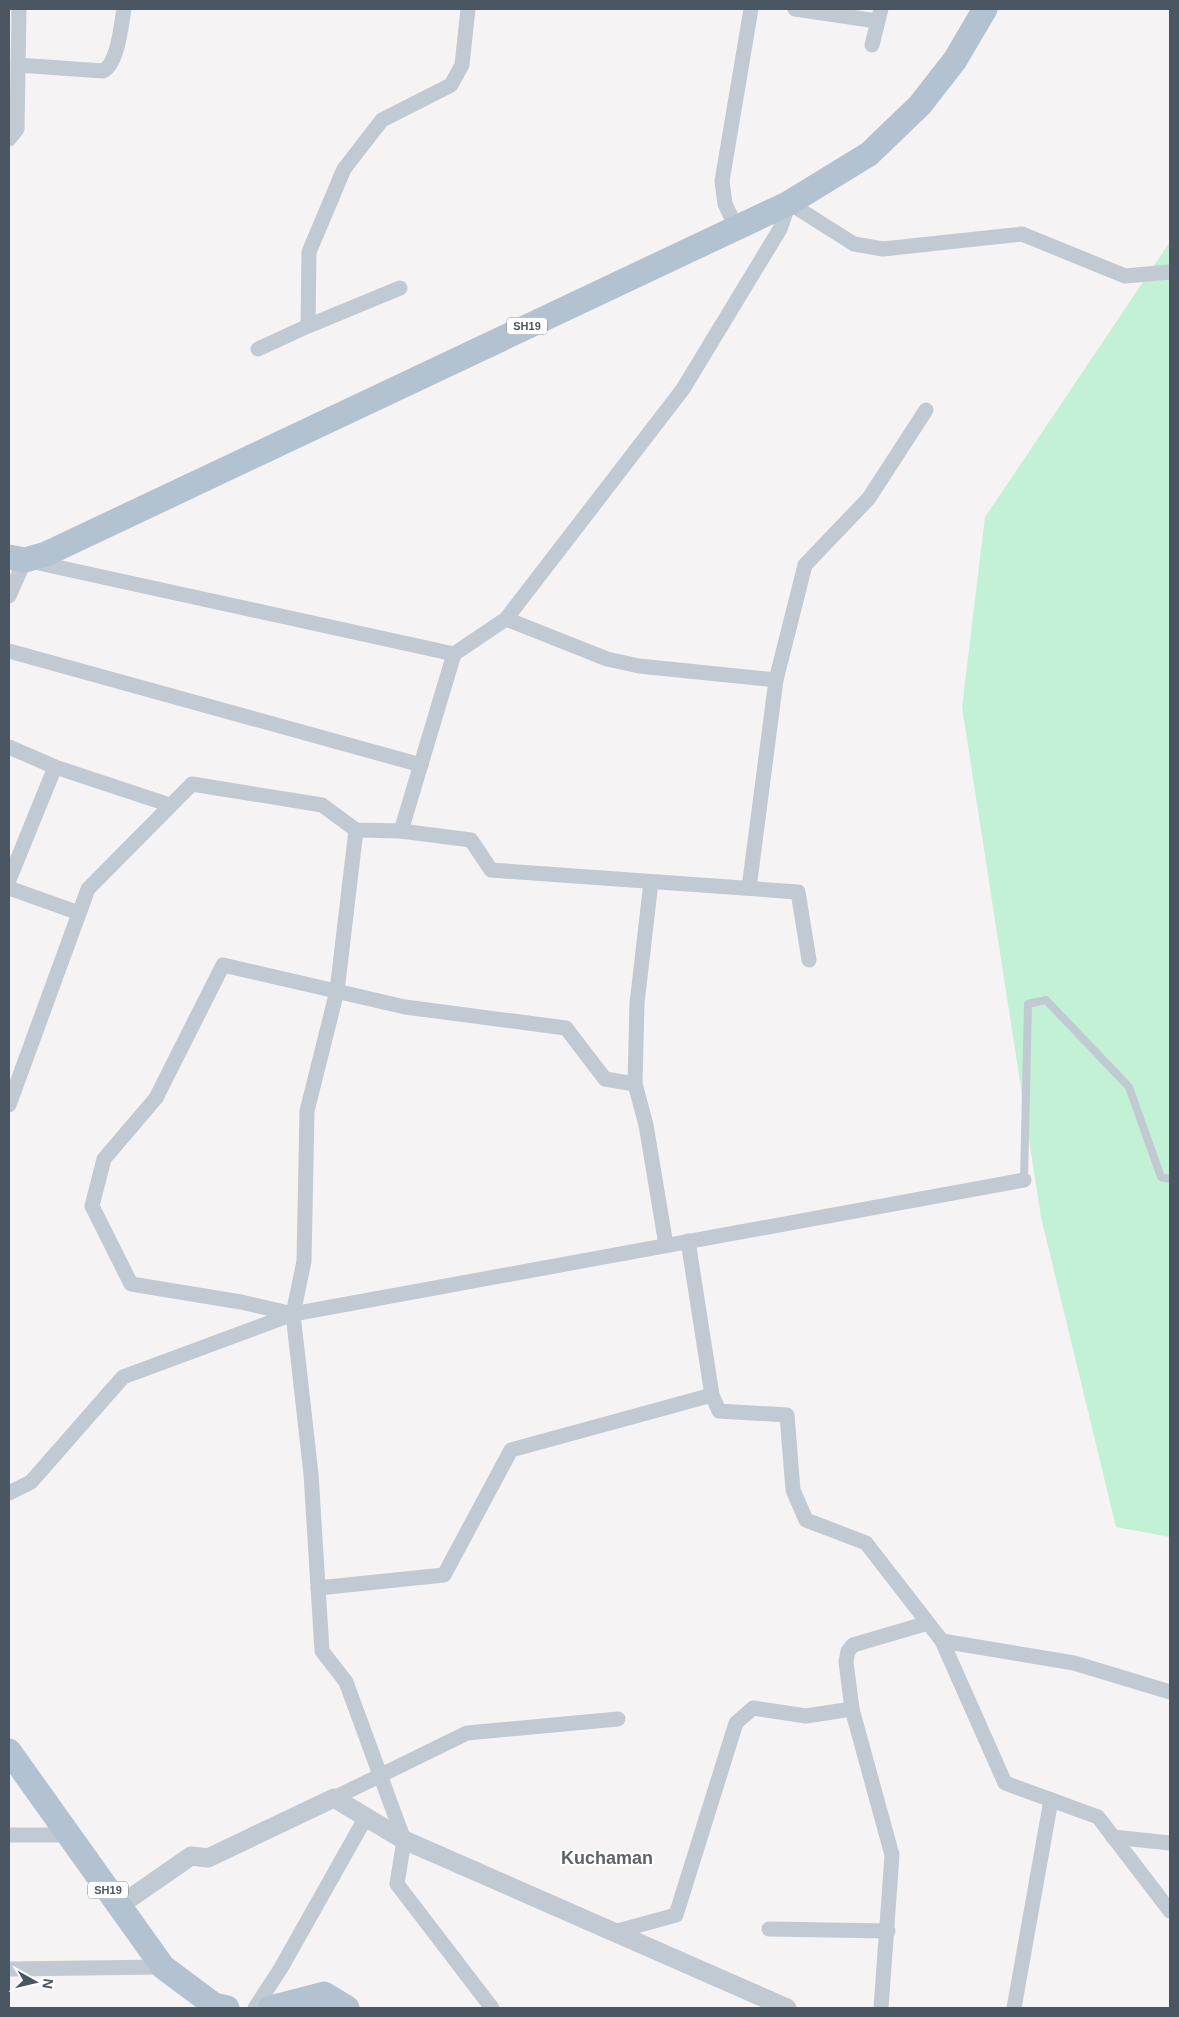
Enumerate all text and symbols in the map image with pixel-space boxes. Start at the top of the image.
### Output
road number: SH19 [507,318,547,334]
district label: Kuchaman [561,1848,653,1868]
road number: SH19 [88,1882,128,1898]
north arrow [10,1957,60,2007]
text: N [39,1978,57,1990]

